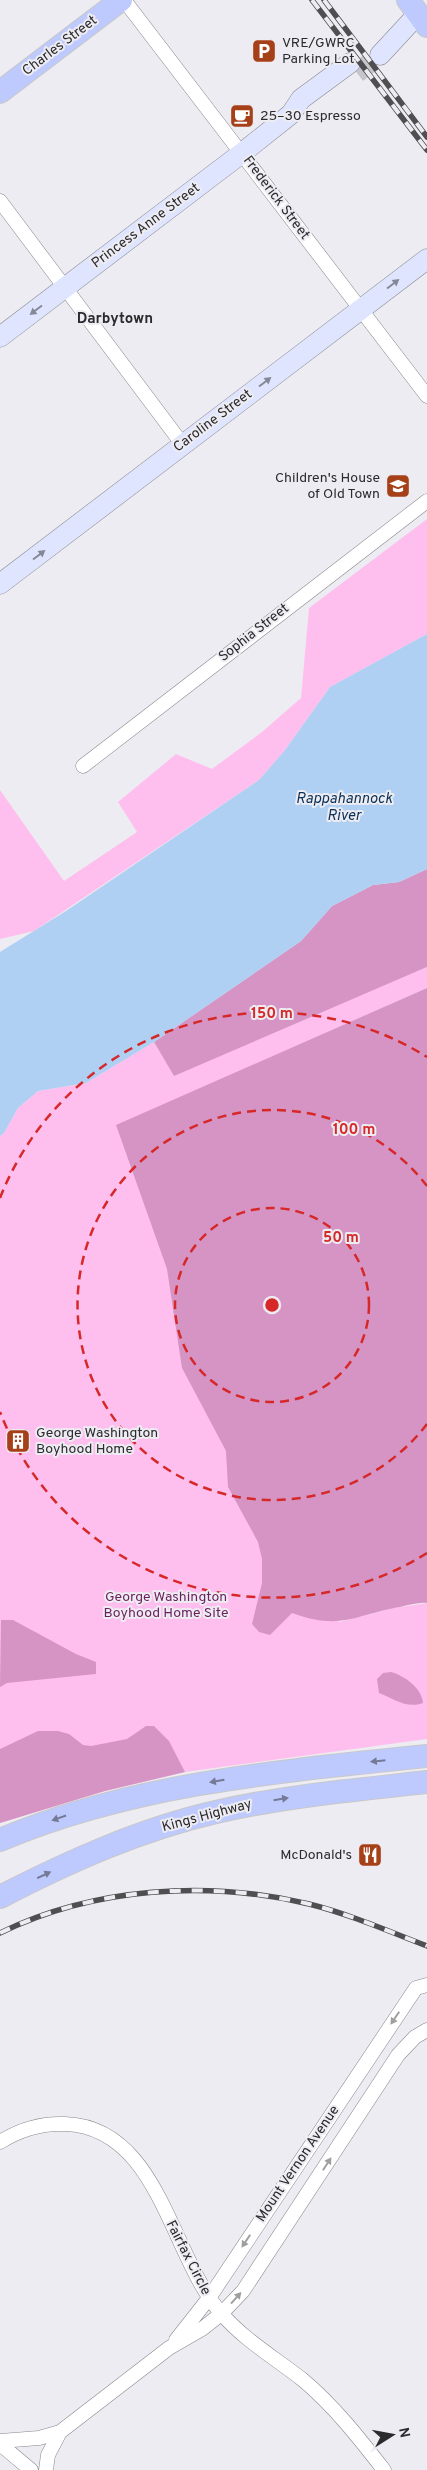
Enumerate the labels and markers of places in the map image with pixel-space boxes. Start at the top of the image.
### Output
place label: VRE/GWRC Parking Lot [282,35,355,68]
parking icon: VRE/GWRC Parking Lot [251,38,277,64]
cafe icon: 25–30 Espresso [229,103,255,129]
place label: 25–30 Espresso [260,108,361,125]
place label: Children's House of Old Town [275,470,380,503]
school or university icon: Children's House of Old Town [385,473,411,499]
centre of rings [263,1296,281,1314]
place label: George Washington Boyhood Home [36,1425,158,1458]
building icon: George Washington Boyhood Home [5,1428,31,1454]
restaurant icon: McDonald's [357,1842,383,1868]
place label: McDonald's [280,1847,352,1864]

